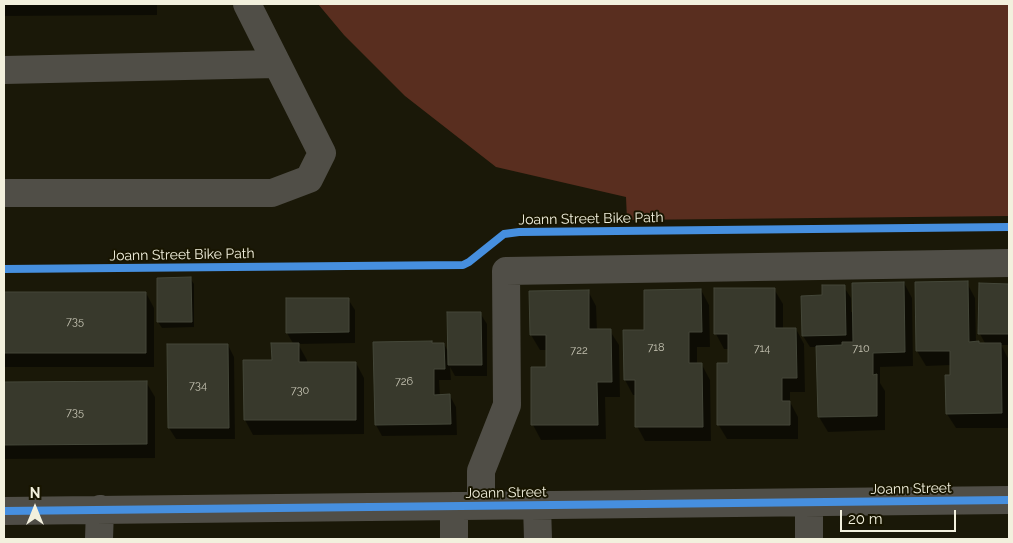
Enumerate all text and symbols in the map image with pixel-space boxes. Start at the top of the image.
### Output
street label: Joann Street Bike Path [518,209,664,229]
street label: Joann Street Bike Path [109,245,255,265]
house number: 735 [66,315,84,329]
house number: 718 [647,341,665,355]
house number: 714 [754,342,770,356]
house number: 710 [852,342,870,356]
house number: 722 [570,344,588,358]
house number: 726 [395,375,413,389]
house number: 734 [189,379,207,393]
house number: 730 [291,384,309,398]
house number: 735 [66,406,84,420]
street label: Joann Street [870,480,952,498]
north arrow [10,483,60,533]
street label: Joann Street [465,484,547,502]
text: N [30,485,40,501]
scale bar [843,500,959,532]
text: 20 m [848,510,883,528]

